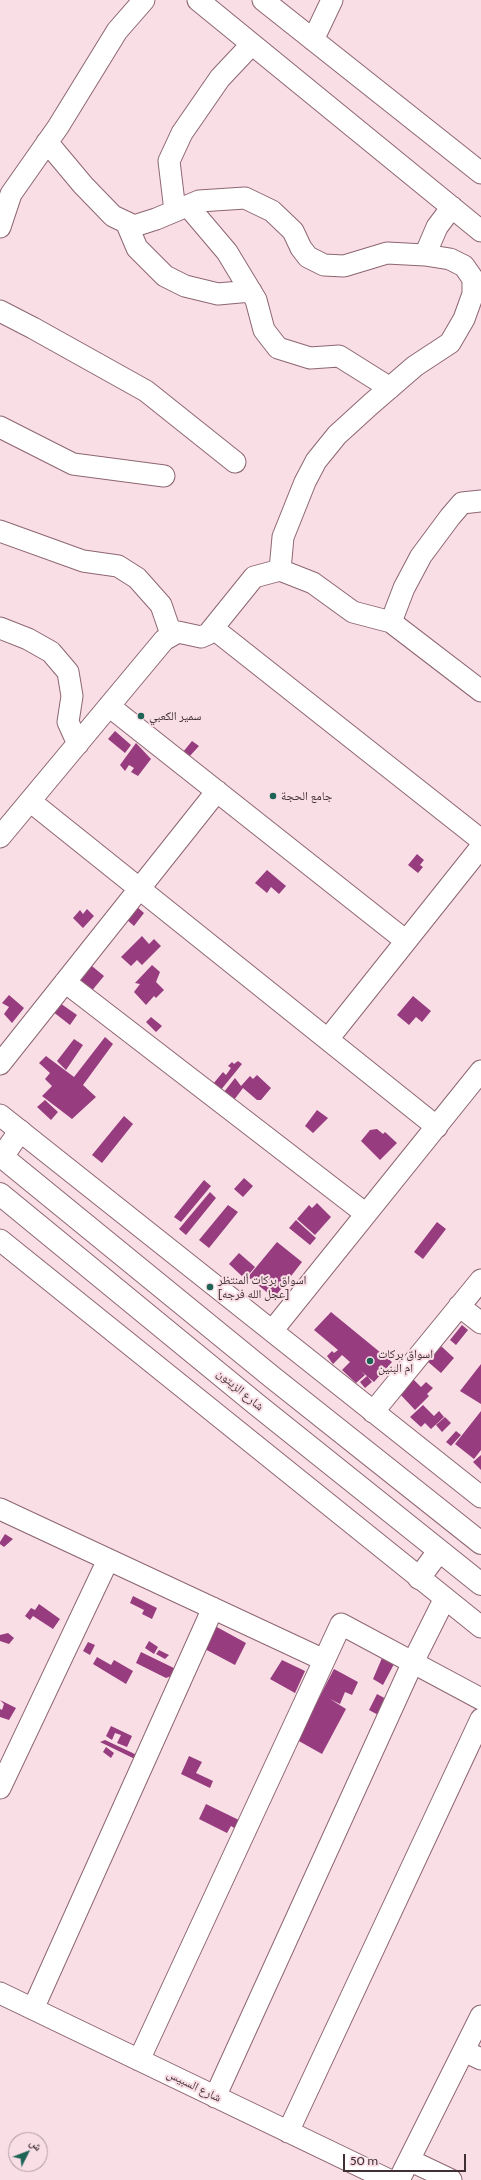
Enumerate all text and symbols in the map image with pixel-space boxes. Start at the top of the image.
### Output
place label: سمير الكعبي [149,709,201,723]
marker: سمير الكعبي [136,711,146,721]
place label: جامع الحجة [281,789,332,803]
marker: جامع الحجة [268,791,278,801]
place label: اسواق بركات ألمنتظر [عجل الله فرجه] [218,1273,306,1301]
marker: اسواق بركات ألمنتظر [عجل الله فرجه] [205,1282,215,1292]
place label: اسواق بركات ام البنين [378,1347,433,1375]
marker: اسواق بركات ام البنين [365,1356,375,1366]
street label: شارع الزيتون [214,1366,266,1414]
street label: شارع السبيس [164,2067,224,2105]
north arrow [8,2132,48,2172]
text: ش [27,2136,45,2154]
scale bar [345,2146,468,2172]
text: 50 m [350,2153,378,2168]

